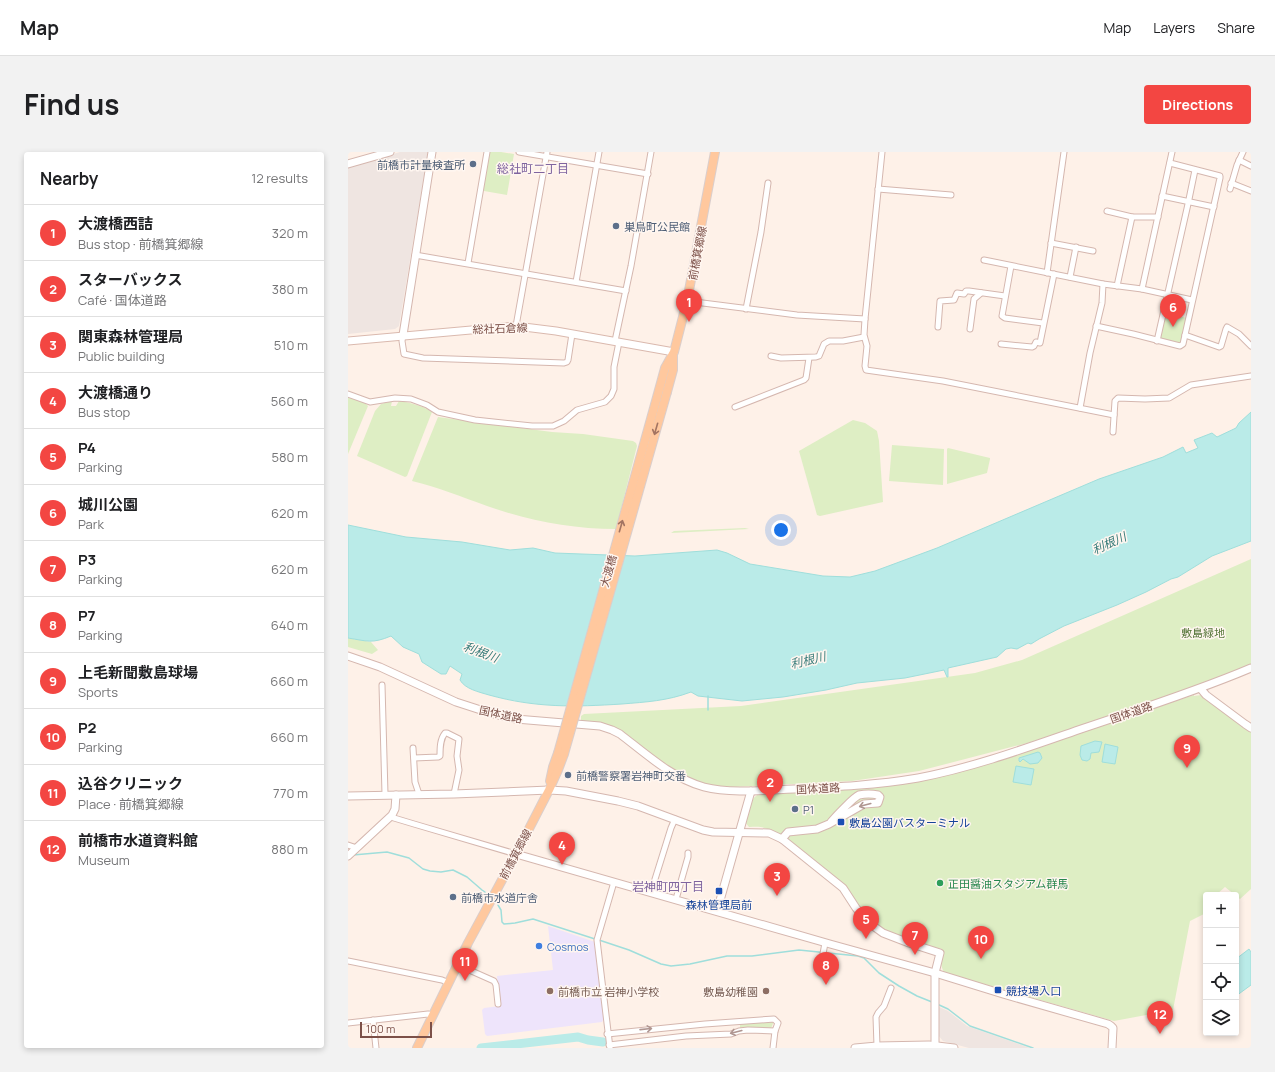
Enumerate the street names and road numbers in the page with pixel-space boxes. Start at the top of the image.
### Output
street label: 前橋箕郷線 [684,225,710,281]
street label: 総社石倉線 [472,320,528,336]
street label: 大渡橋 [596,553,620,589]
street label: 国体道路 [1108,698,1154,726]
street label: 国体道路 [478,702,524,726]
street label: 国体道路 [796,779,840,797]
street label: 前橋箕郷線 [495,826,535,882]

